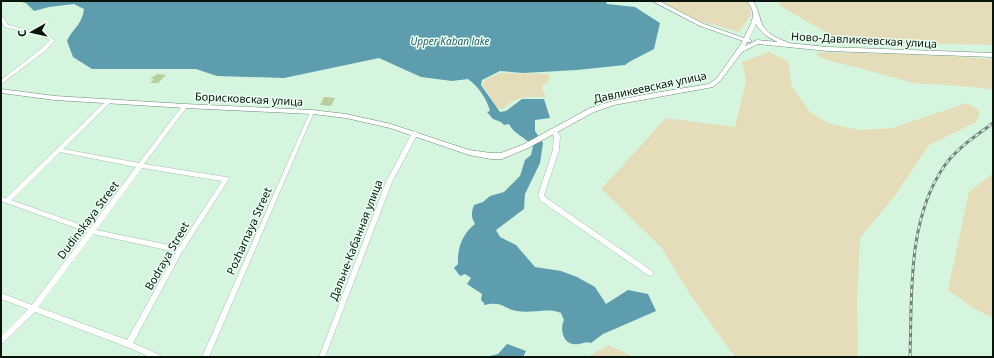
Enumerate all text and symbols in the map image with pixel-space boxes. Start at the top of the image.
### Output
north arrow [12,12,52,52]
street label: Ново-Давликеевская улица [791,28,937,51]
text: С [14,29,30,38]
water label: Upper Kaban lake [410,34,490,48]
street label: Давликеевская улица [592,67,708,106]
street label: Борисковская улица [195,88,303,109]
street label: Дальне-Кабанная улица [326,177,386,303]
street label: Dudinskaya Street [53,178,122,262]
street label: Pozharnaya Street [223,185,275,277]
street label: Bodraya Street [141,219,192,293]

